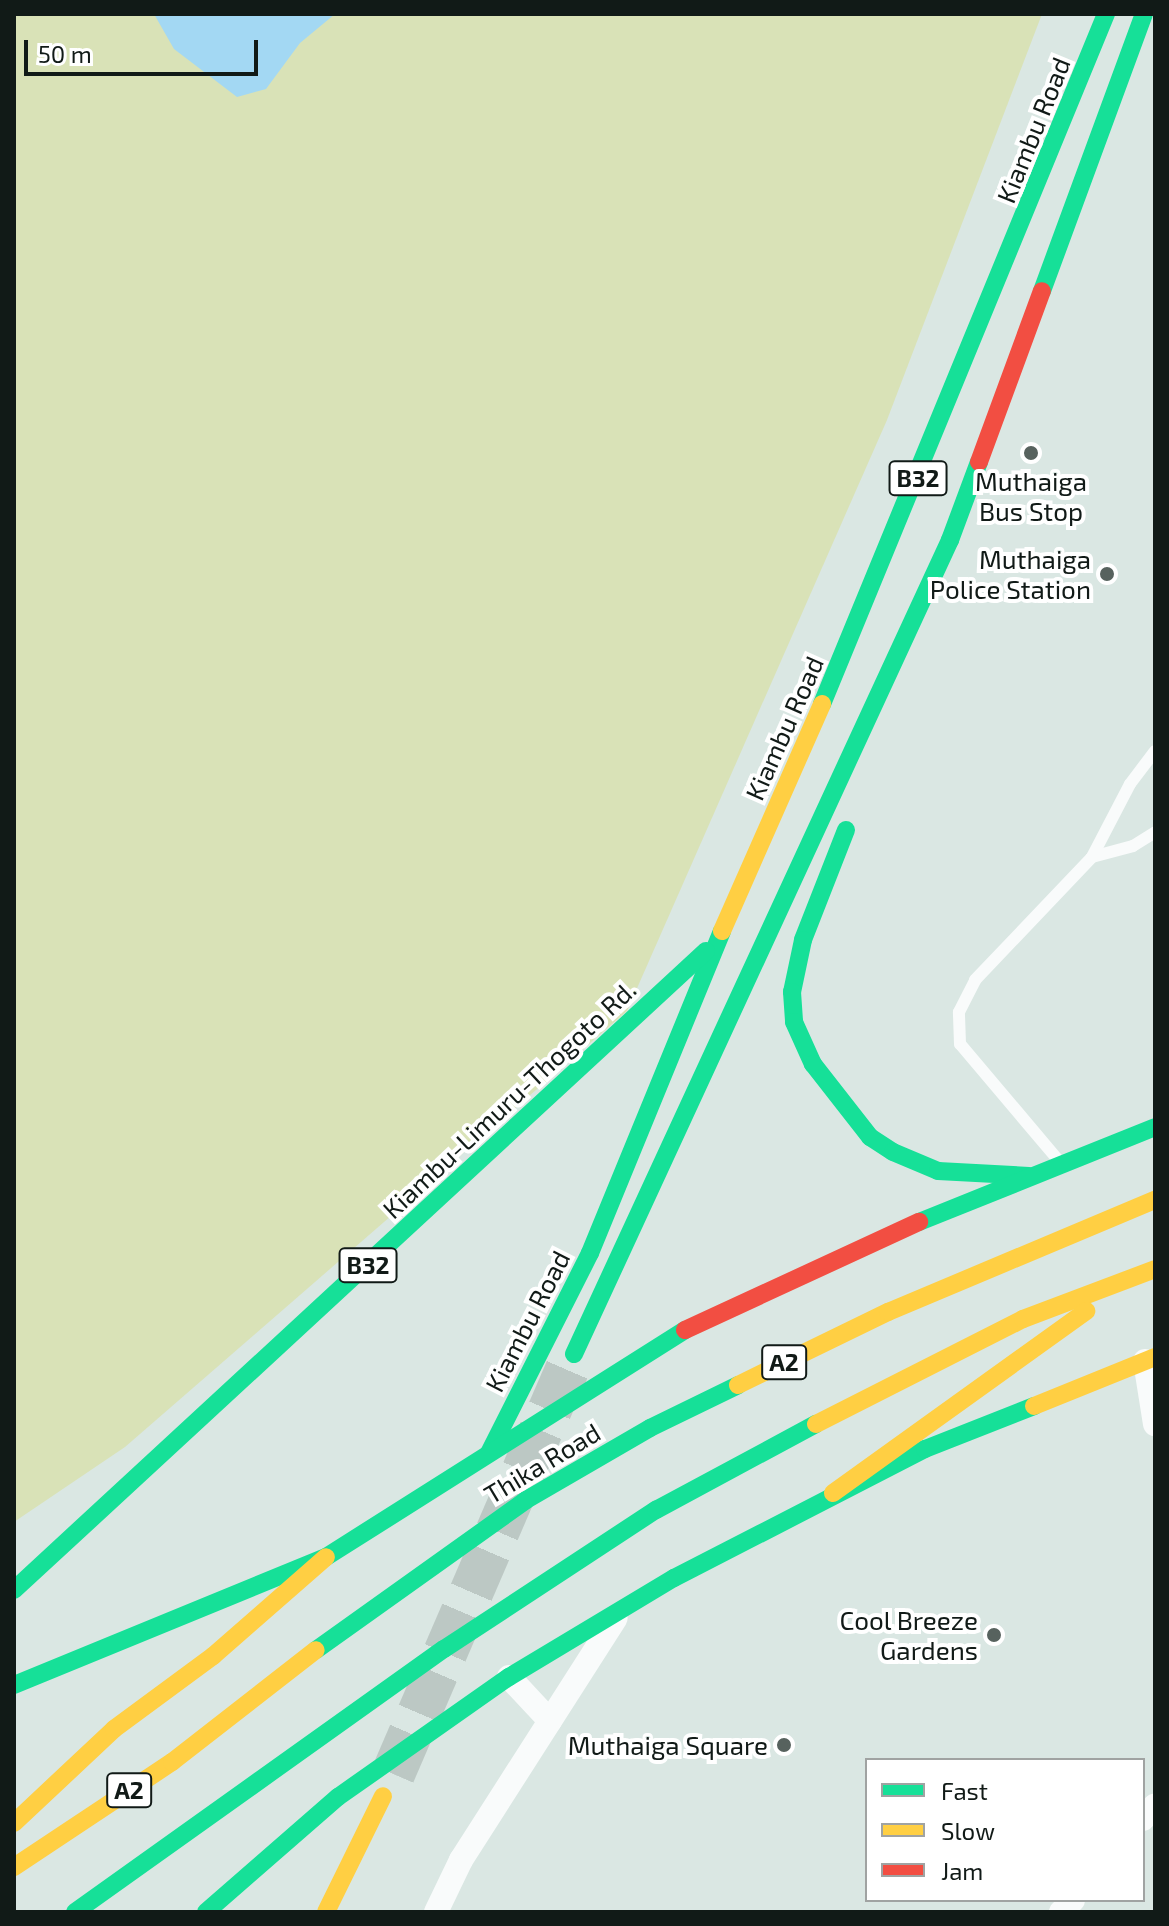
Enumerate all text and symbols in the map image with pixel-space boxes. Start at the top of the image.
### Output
scale bar [28,24,262,74]
text: 50 m [38,39,92,68]
street label: Kiambu Road [990,53,1076,207]
marker: Muthaiga Bus Stop [1022,444,1040,462]
road number: B32 [888,458,948,498]
place label: Muthaiga Bus Stop [975,465,1087,526]
place label: Muthaiga Police Station [930,543,1091,604]
marker: Muthaiga Police Station [1098,565,1116,583]
street label: Kiambu Road [738,651,830,805]
street label: Kiambu-Limuru-Thogoto Rd. [376,973,642,1225]
road number: B32 [338,1245,398,1285]
street label: Kiambu Road [478,1245,576,1397]
road number: A2 [760,1342,808,1382]
street label: Thika Road [478,1416,606,1510]
place label: Cool Breeze Gardens [839,1604,978,1666]
marker: Cool Breeze Gardens [985,1626,1003,1644]
place label: Muthaiga Square [568,1729,768,1761]
marker: Muthaiga Square [775,1736,793,1754]
legend [865,1758,1145,1902]
road number: A2 [105,1770,153,1810]
text: Fast [941,1776,988,1805]
text: Slow [941,1816,995,1845]
text: Jam [941,1856,983,1885]

